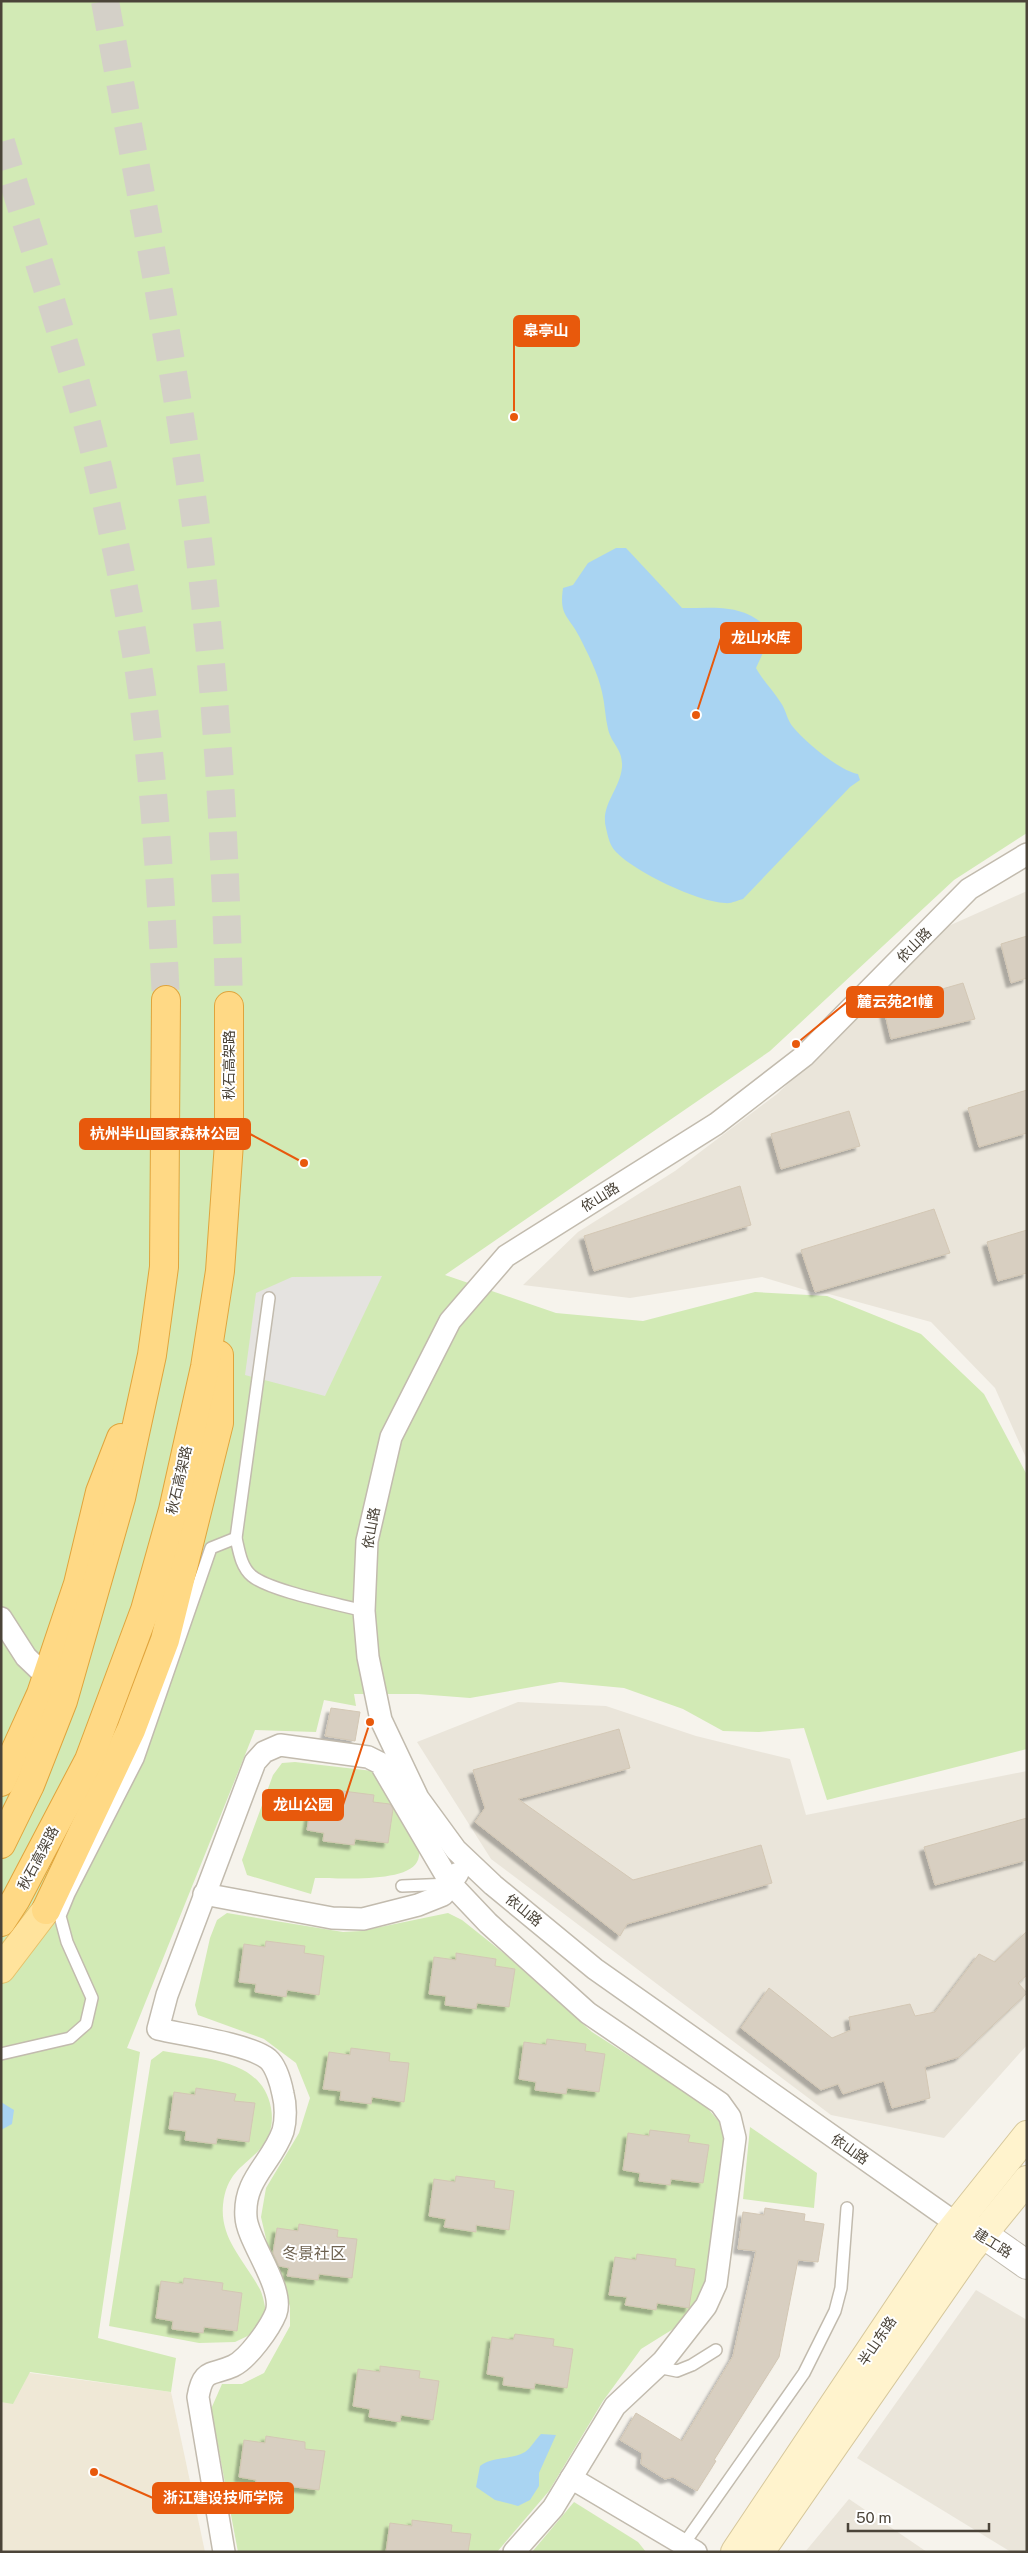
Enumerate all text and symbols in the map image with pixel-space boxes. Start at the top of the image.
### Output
callout: 皋亭山 [514,316,579,346]
text: 皋亭山 [523,322,569,339]
callout: 龙山水库 [721,623,801,653]
text: 龙山水库 [731,629,791,646]
street label: 依山路 [893,924,935,966]
callout: 麓云苑21幢 [847,987,943,1017]
text: 麓云苑21幢 [857,993,933,1010]
street label: 秋石高架路 [221,1030,237,1100]
callout: 杭州半山国家森林公园 [80,1119,250,1149]
text: 杭州半山国家森林公园 [90,1125,240,1142]
street label: 依山路 [578,1179,622,1215]
street label: 秋石高架路 [163,1444,195,1516]
street label: 依山路 [359,1506,383,1550]
callout: 龙山公园 [263,1790,343,1820]
text: 龙山公园 [273,1796,333,1813]
street label: 秋石高架路 [15,1823,61,1893]
street label: 依山路 [503,1891,545,1929]
street label: 依山路 [828,2130,872,2168]
street label: 建工路 [971,2225,1015,2261]
district label: 冬景社区 [282,2244,346,2263]
street label: 半山东路 [855,2313,899,2369]
callout: 浙江建设技师学院 [153,2483,293,2513]
text: 浙江建设技师学院 [163,2489,283,2506]
scale bar [848,2500,989,2532]
text: 50 m [856,2509,891,2526]

